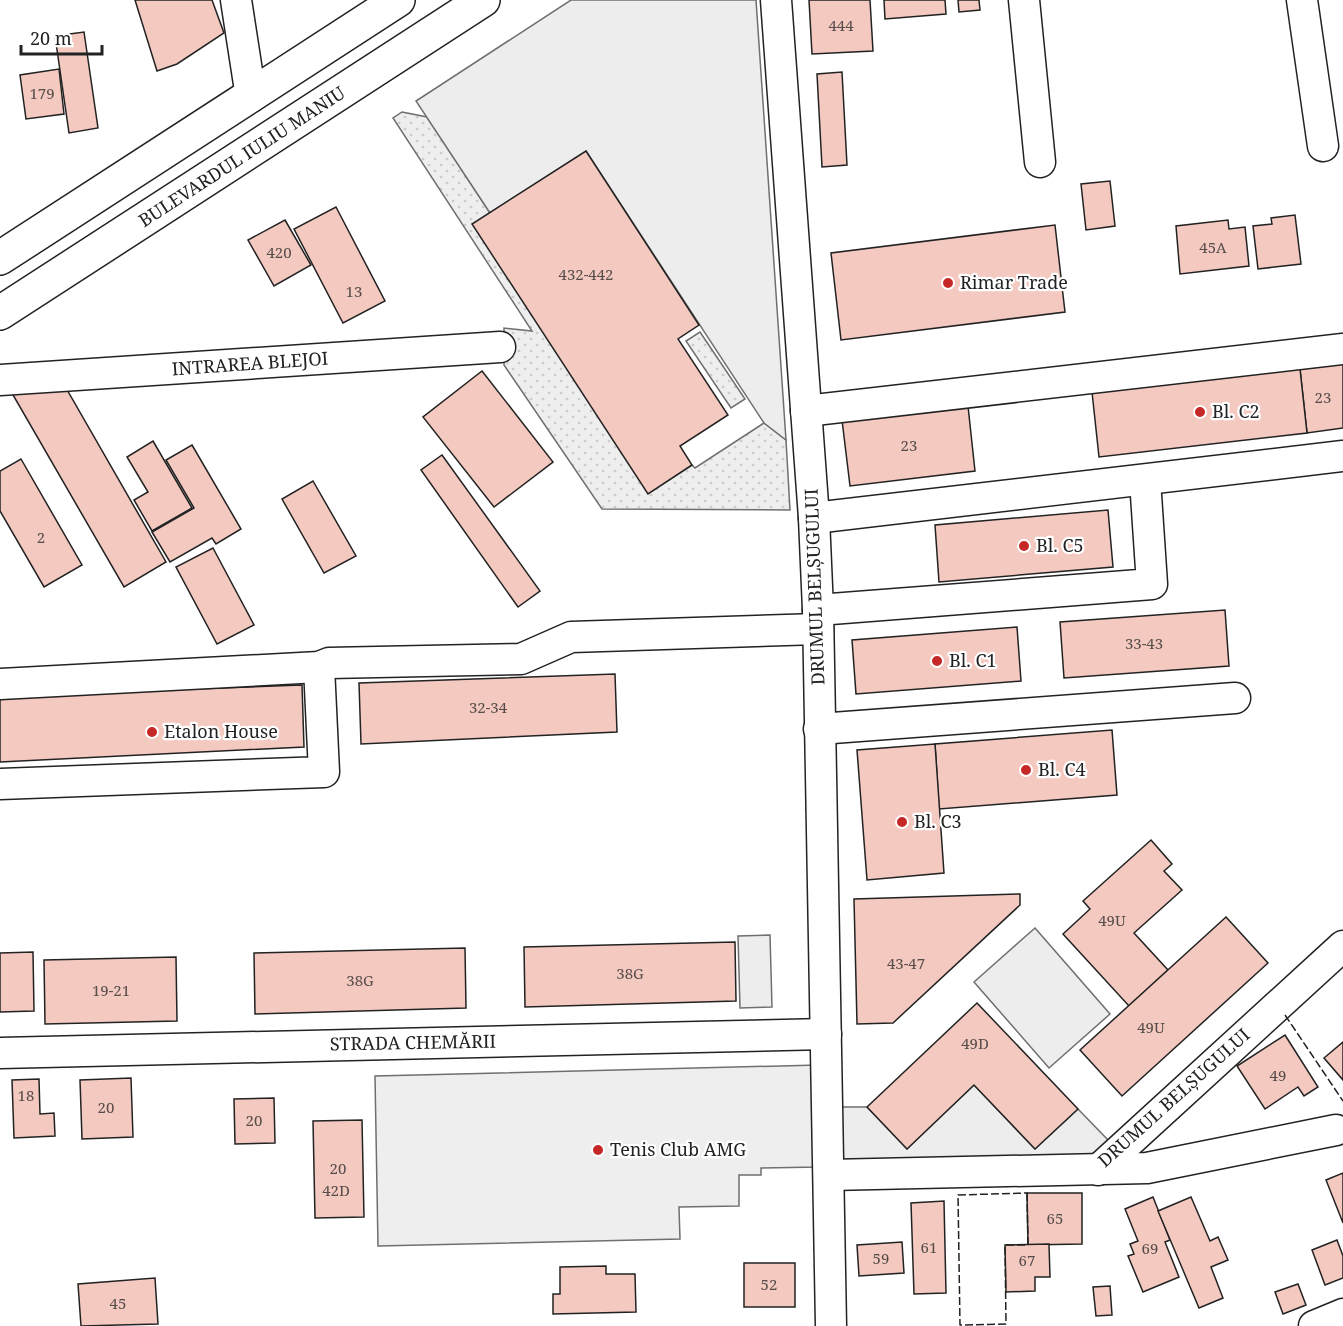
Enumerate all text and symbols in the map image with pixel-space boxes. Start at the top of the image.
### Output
house number: 444 [828,15,854,35]
scale bar [21,18,102,56]
text: 20 m [30,26,72,50]
street label: BULEVARDUL IULIU MANIU [134,80,349,232]
house number: 179 [29,83,55,103]
house number: 45A [1199,237,1227,257]
house number: 420 [266,242,292,262]
house number: 432-442 [559,264,613,284]
place label: Rimar Trade [960,270,1068,294]
marker: Rimar Trade [941,276,955,290]
house number: 13 [346,281,362,301]
street label: INTRAREA BLEJOI [171,346,329,380]
house number: 23 [1315,387,1331,407]
place label: Bl. C2 [1212,399,1260,423]
marker: Bl. C2 [1193,405,1207,419]
house number: 23 [901,435,917,455]
street label: DRUMUL BELȘUGULUI [799,488,829,686]
house number: 2 [37,527,45,547]
place label: Bl. C5 [1036,533,1084,557]
marker: Bl. C5 [1017,539,1031,553]
house number: 33-43 [1125,633,1163,653]
place label: Bl. C1 [949,648,997,672]
marker: Bl. C1 [930,654,944,668]
house number: 32-34 [469,697,508,717]
place label: Etalon House [164,719,278,743]
marker: Etalon House [145,725,159,739]
place label: Bl. C4 [1038,757,1086,781]
marker: Bl. C4 [1019,763,1033,777]
place label: Bl. C3 [914,809,962,833]
marker: Bl. C3 [895,815,909,829]
house number: 49U [1098,910,1126,930]
house number: 43-47 [887,953,925,973]
house number: 38G [616,963,644,983]
house number: 38G [346,970,374,990]
house number: 19-21 [92,980,130,1000]
house number: 49U [1137,1017,1165,1037]
street label: DRUMUL BELȘUGULUI [1092,1023,1254,1172]
street label: STRADA CHEMĂRII [330,1029,496,1055]
house number: 49D [961,1033,989,1053]
house number: 49 [1270,1065,1286,1085]
house number: 18 [18,1085,34,1105]
house number: 20 [98,1097,114,1117]
house number: 20 [246,1110,262,1130]
place label: Tenis Club AMG [610,1137,746,1161]
marker: Tenis Club AMG [591,1143,605,1157]
house number: 20 [330,1158,346,1178]
house number: 42D [322,1180,350,1200]
house number: 65 [1047,1208,1063,1228]
house number: 61 [921,1237,937,1257]
house number: 69 [1142,1238,1158,1258]
house number: 59 [873,1248,889,1268]
house number: 67 [1019,1250,1035,1270]
house number: 52 [761,1274,777,1294]
house number: 45 [110,1293,126,1313]

